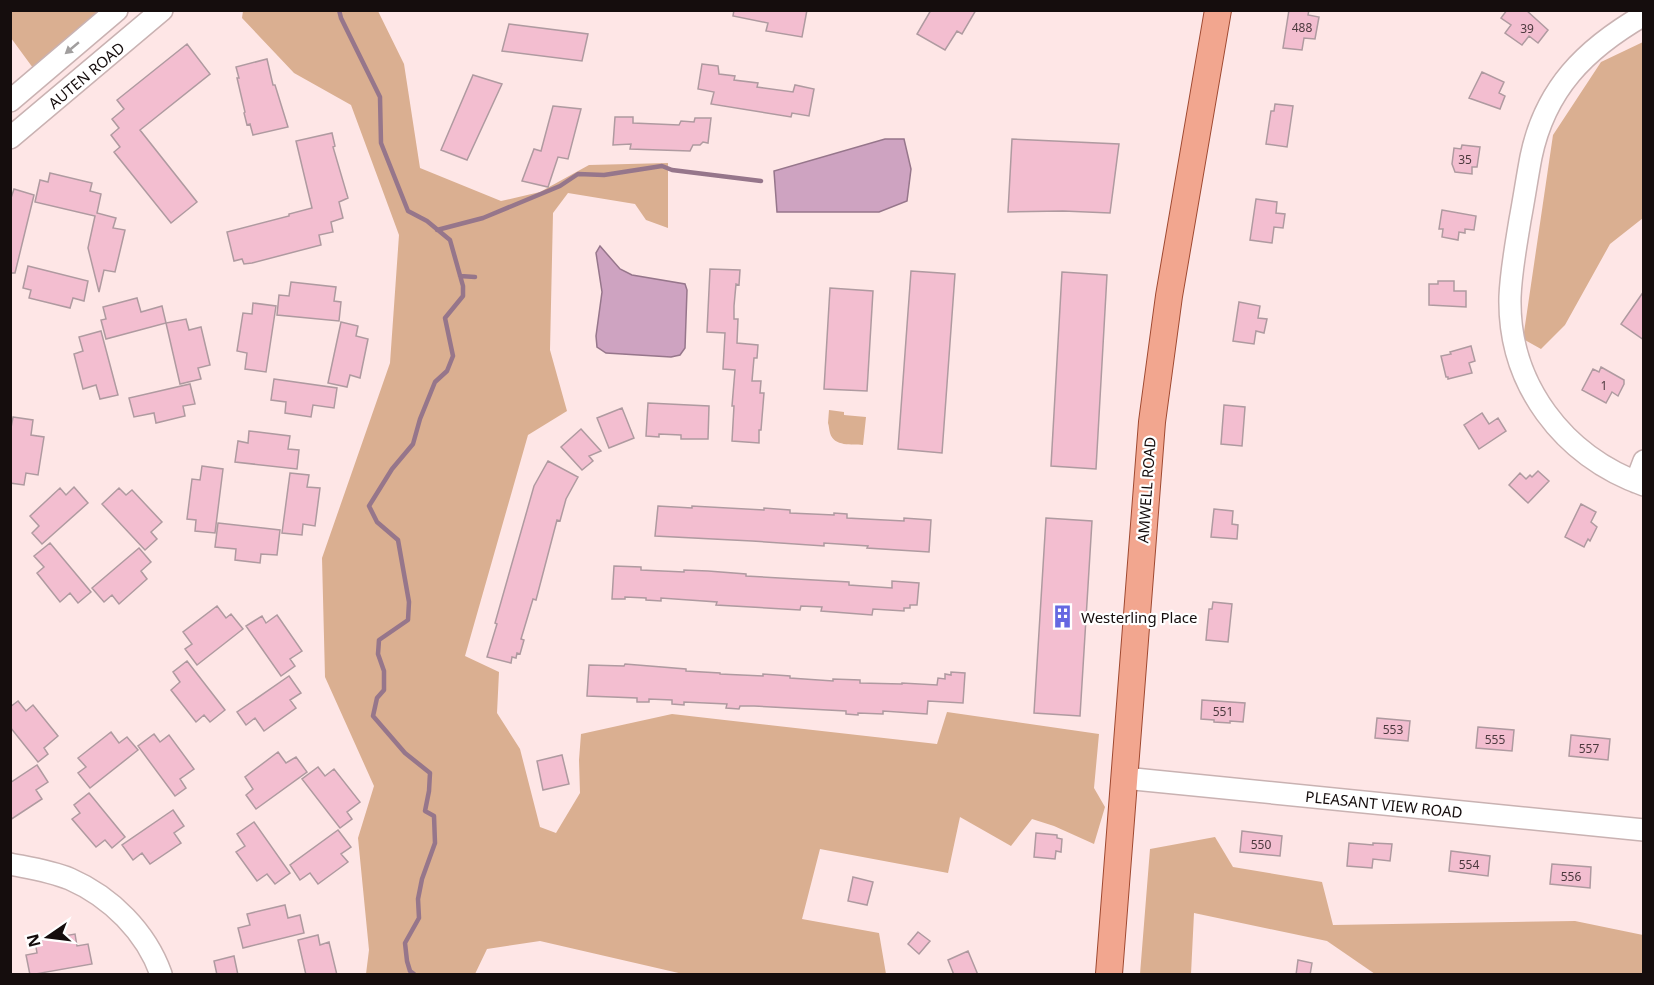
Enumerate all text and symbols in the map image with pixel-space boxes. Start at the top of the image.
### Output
house number: 488 [1292,19,1312,36]
house number: 39 [1520,20,1534,37]
street label: AUTEN ROAD [44,37,128,113]
one-way arrow [64,42,80,55]
house number: 35 [1458,151,1472,168]
house number: 1 [1601,377,1607,394]
street label: AMWELL ROAD [1132,436,1160,544]
building icon: Westerling Place [1050,604,1076,630]
place label: Westerling Place [1081,607,1198,627]
house number: 551 [1213,703,1233,720]
house number: 553 [1383,721,1403,738]
house number: 555 [1485,731,1505,748]
house number: 557 [1579,740,1599,757]
street label: PLEASANT VIEW ROAD [1304,786,1464,822]
house number: 550 [1251,836,1271,853]
house number: 554 [1459,856,1479,873]
house number: 556 [1561,868,1581,885]
north arrow [18,907,78,967]
text: N [21,932,46,950]

